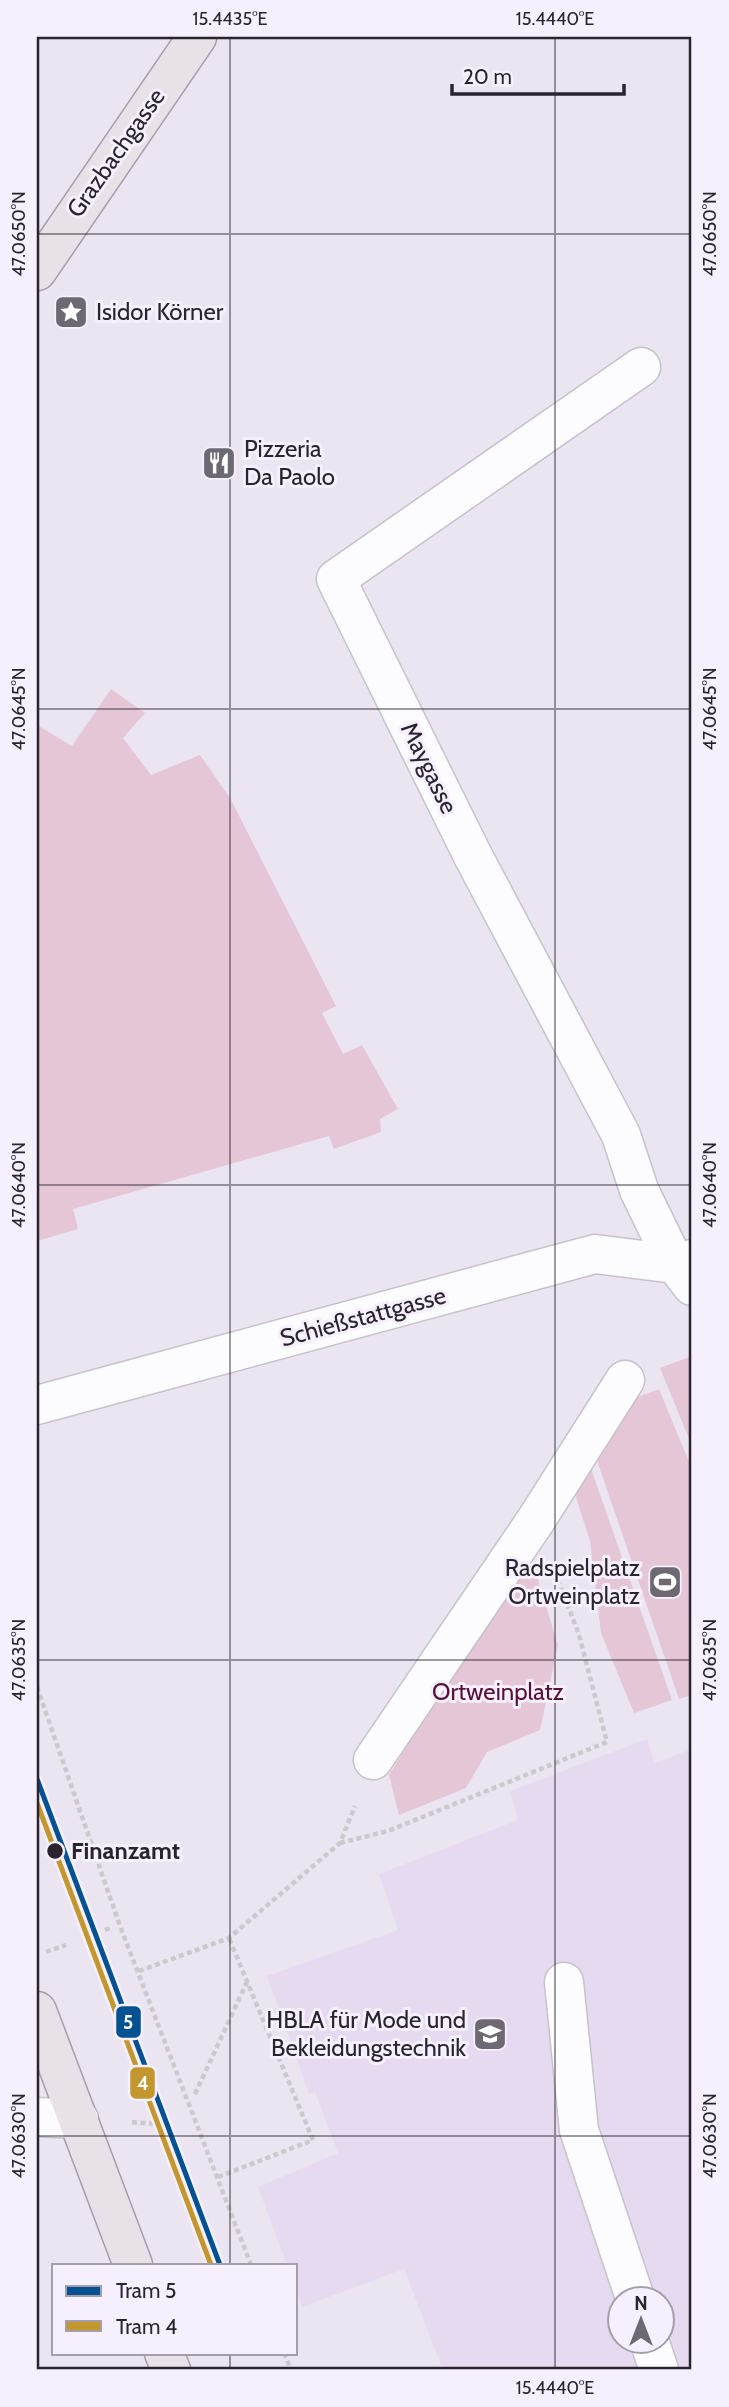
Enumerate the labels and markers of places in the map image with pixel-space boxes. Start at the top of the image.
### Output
place icon: Isidor Körner [52,293,90,331]
place label: Isidor Körner [96,297,224,326]
place label: Pizzeria Da Paolo [244,434,335,491]
restaurant icon: Pizzeria Da Paolo [200,444,238,482]
place label: Radspielplatz Ortweinplatz [505,1553,640,1610]
sports icon: Radspielplatz Ortweinplatz [646,1563,684,1601]
place label: Finanzamt [71,1836,180,1865]
marker: Finanzamt [45,1841,65,1861]
place label: HBLA für Mode und Bekleidungstechnik [266,2005,466,2062]
school or university icon: HBLA für Mode und Bekleidungstechnik [471,2015,509,2053]

